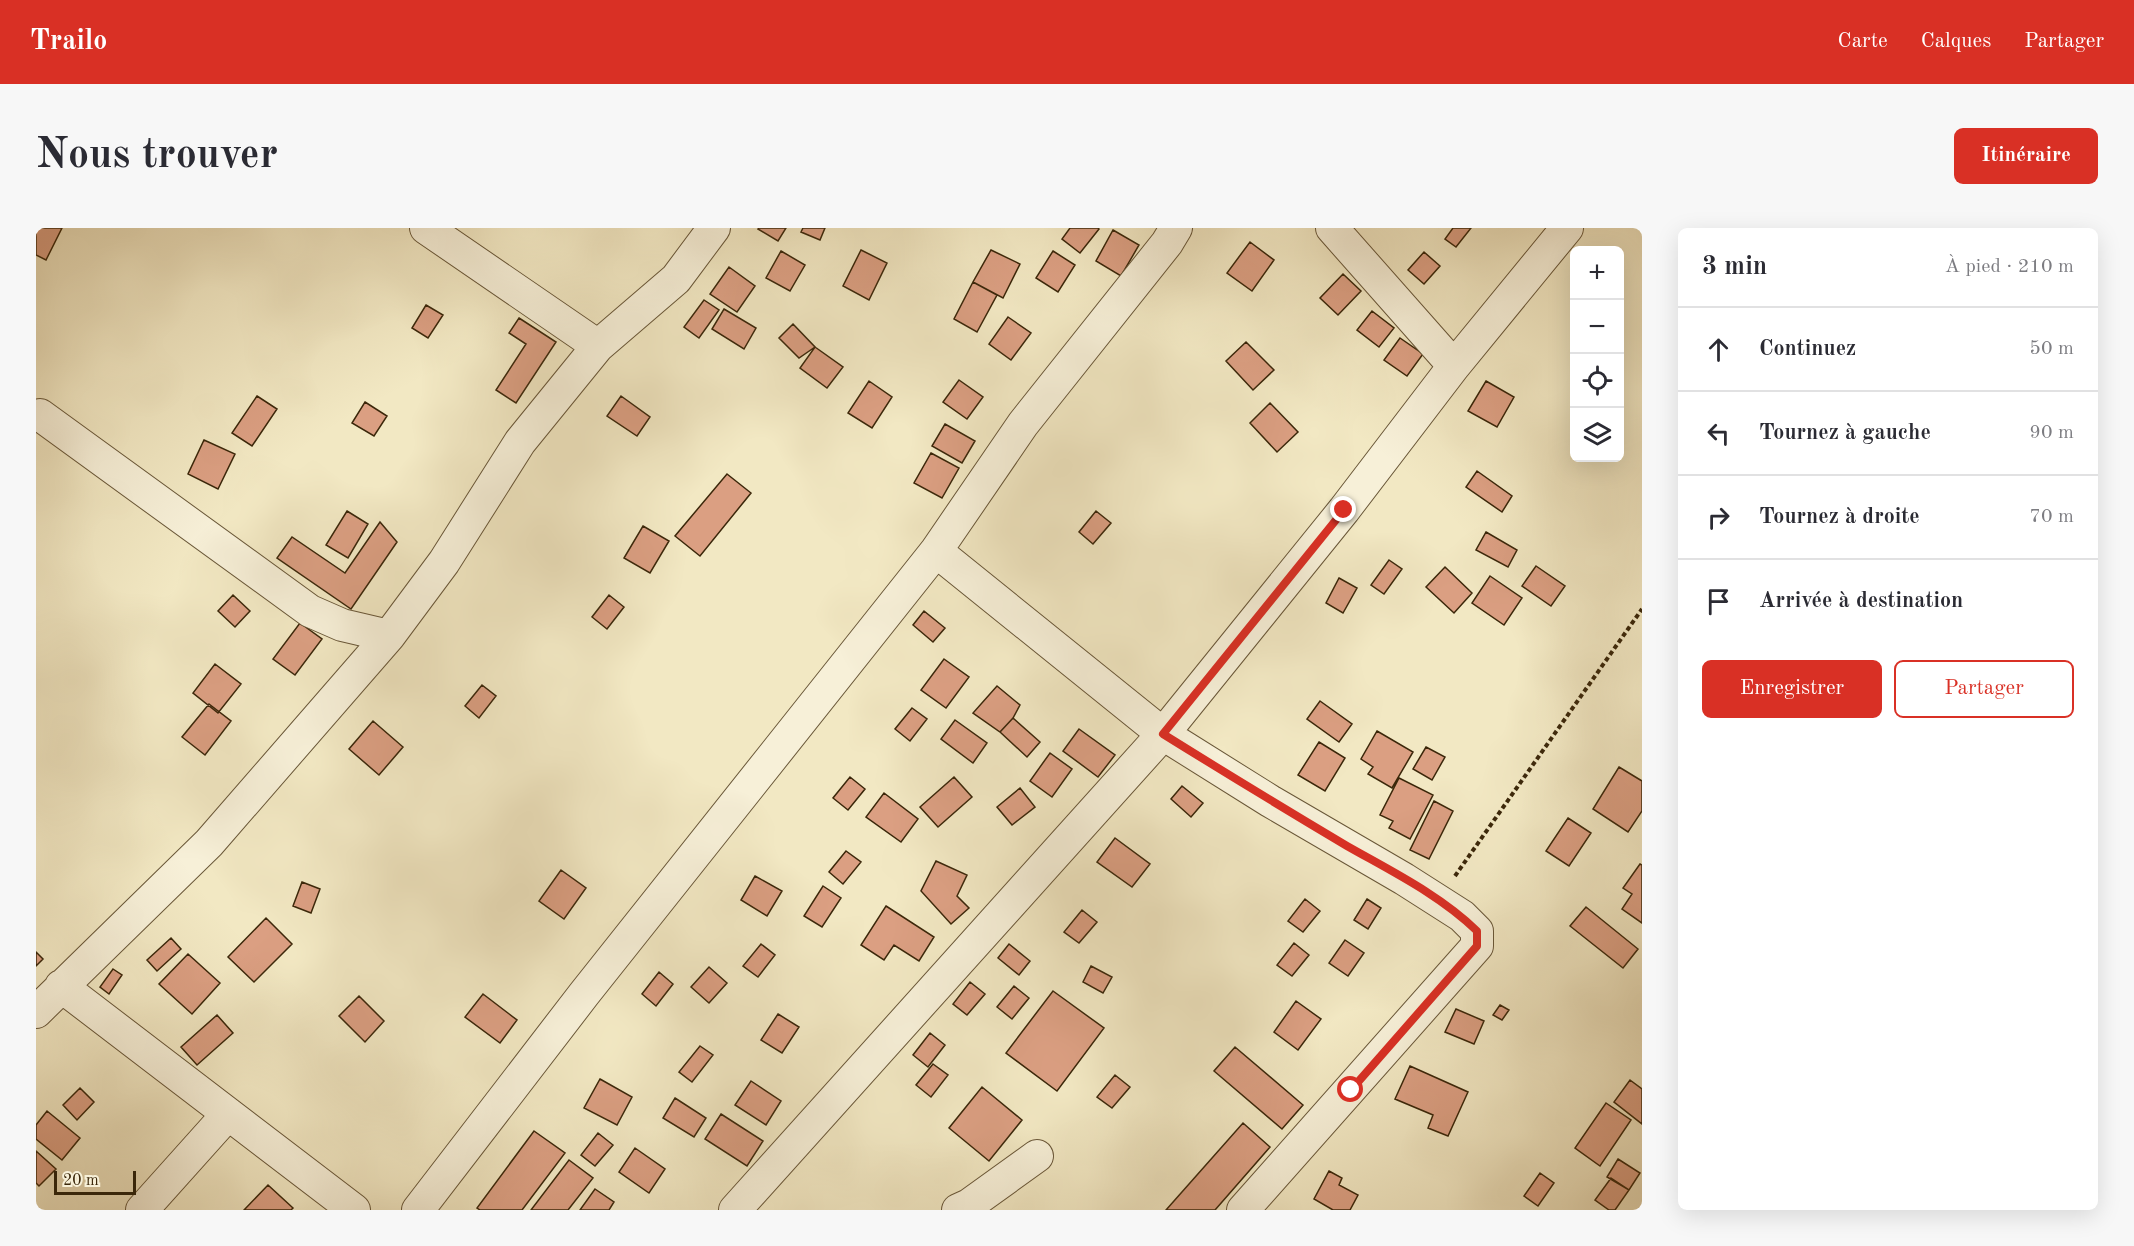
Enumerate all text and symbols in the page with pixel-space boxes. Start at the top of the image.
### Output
text: Trailo [30,28,107,56]
text: Carte [1838,31,1888,52]
text: Calques [1921,31,1991,52]
text: Partager [2024,31,2104,52]
button: Itinéraire [1954,128,2098,184]
text: Nous trouver [36,135,278,177]
map controls [1570,246,1624,462]
button: + [1570,246,1624,300]
text: 3 min [1702,254,1767,280]
text: À pied · 210 m [1945,257,2074,277]
button: − [1570,300,1624,354]
icon: ahead [1702,333,1735,366]
text: Continuez [1759,338,1856,360]
text: 50 m [2029,339,2074,359]
button: locate [1570,354,1624,408]
button: layers [1570,408,1624,462]
icon: left [1702,417,1735,450]
text: Tournez à gauche [1759,422,1931,444]
text: 90 m [2029,423,2074,443]
route end [1330,496,1356,522]
icon: right [1702,501,1735,534]
text: Tournez à droite [1759,506,1920,528]
text: 70 m [2029,507,2074,527]
icon: arrive [1702,585,1735,618]
text: Arrivée à destination [1759,590,1963,612]
button: Enregistrer [1702,660,1882,718]
button: Partager [1894,660,2074,718]
route start [1337,1076,1363,1102]
scale bar [54,1168,136,1196]
text: 20 m [63,1173,99,1189]

